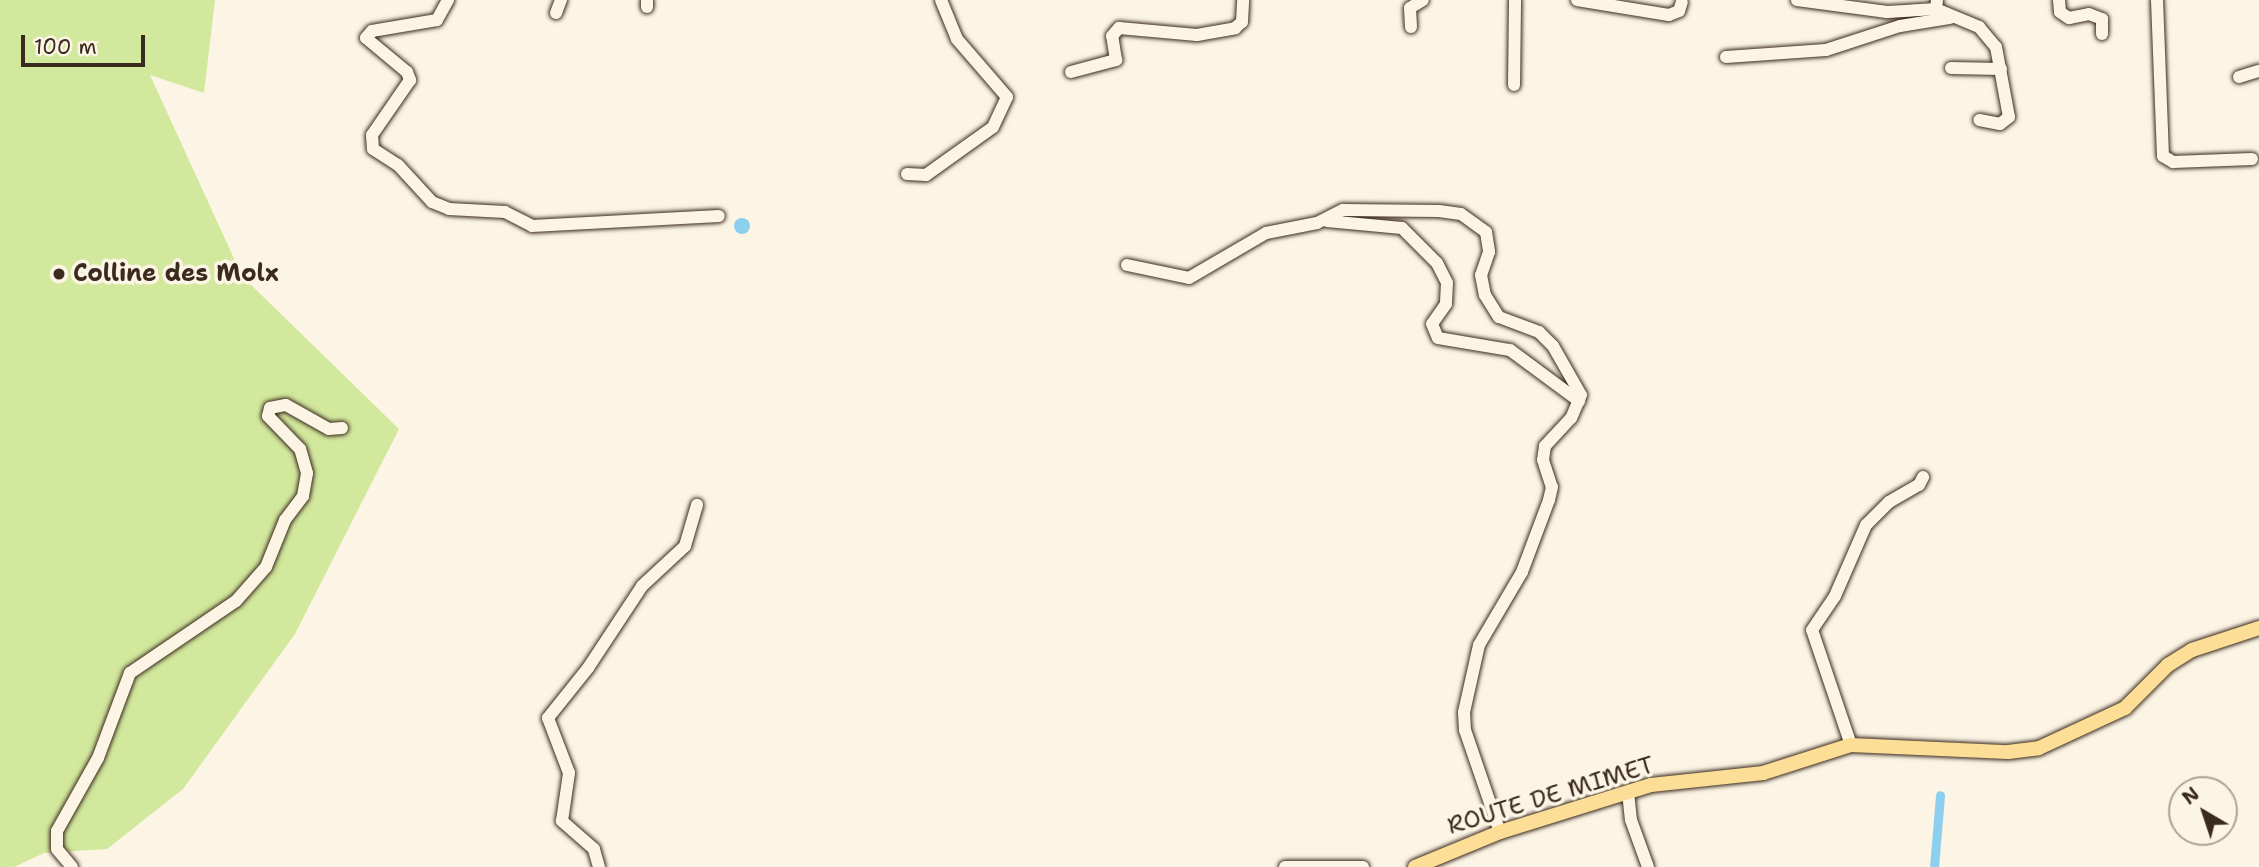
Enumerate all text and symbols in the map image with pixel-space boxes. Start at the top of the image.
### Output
scale bar [24,21,149,65]
text: 100 m [34,33,97,61]
place label: Colline des Molx [73,260,279,288]
marker: Colline des Molx [51,266,67,282]
street label: ROUTE DE MIMET [1444,751,1658,841]
north arrow [2168,776,2238,846]
text: N [2177,781,2204,810]

